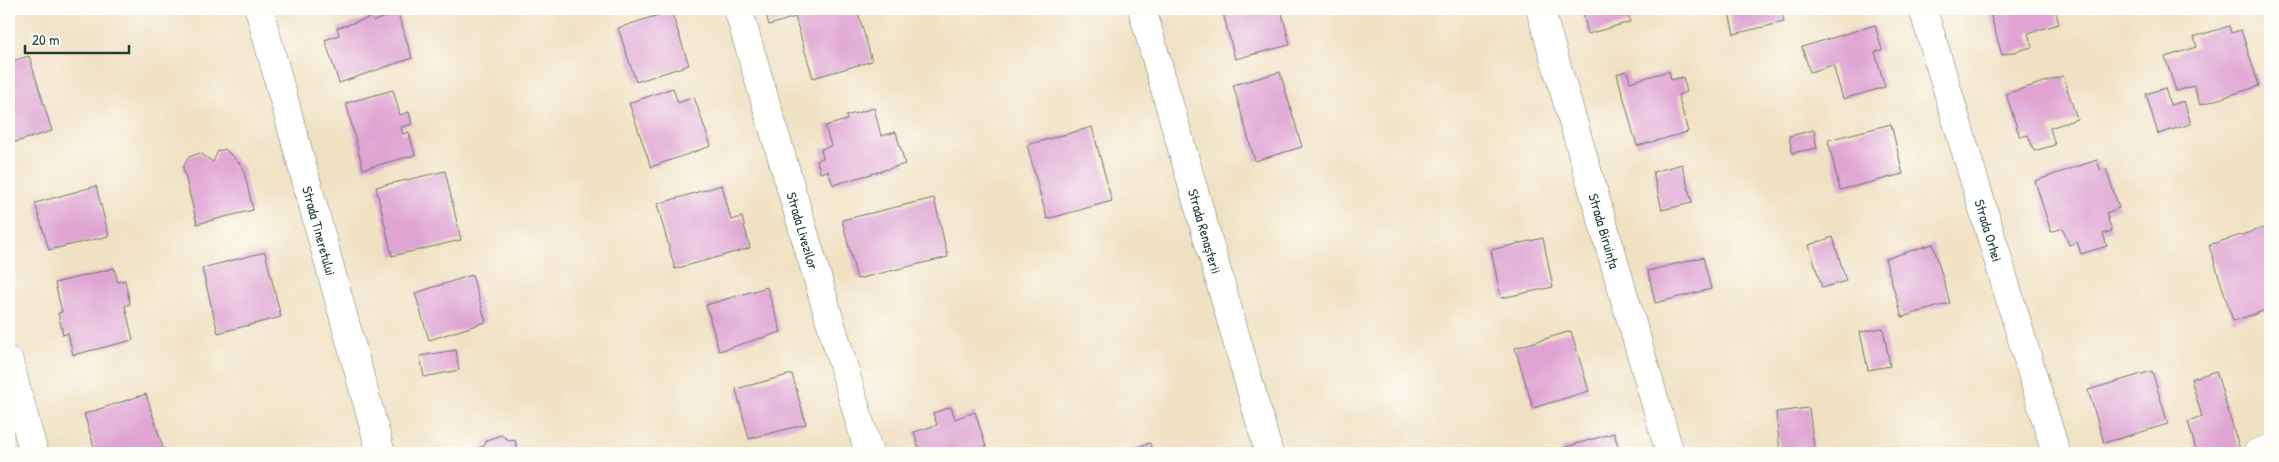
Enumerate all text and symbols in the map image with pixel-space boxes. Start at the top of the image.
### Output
scale bar [25,22,129,54]
text: 20 m [32,29,59,50]
street label: Strada Tineretului [299,184,341,278]
street label: Strada Renașterii [1184,186,1227,276]
street label: Strada Livezilor [783,190,824,272]
street label: Strada Biruința [1585,191,1625,271]
street label: Strada Orhei [1971,197,2008,264]

